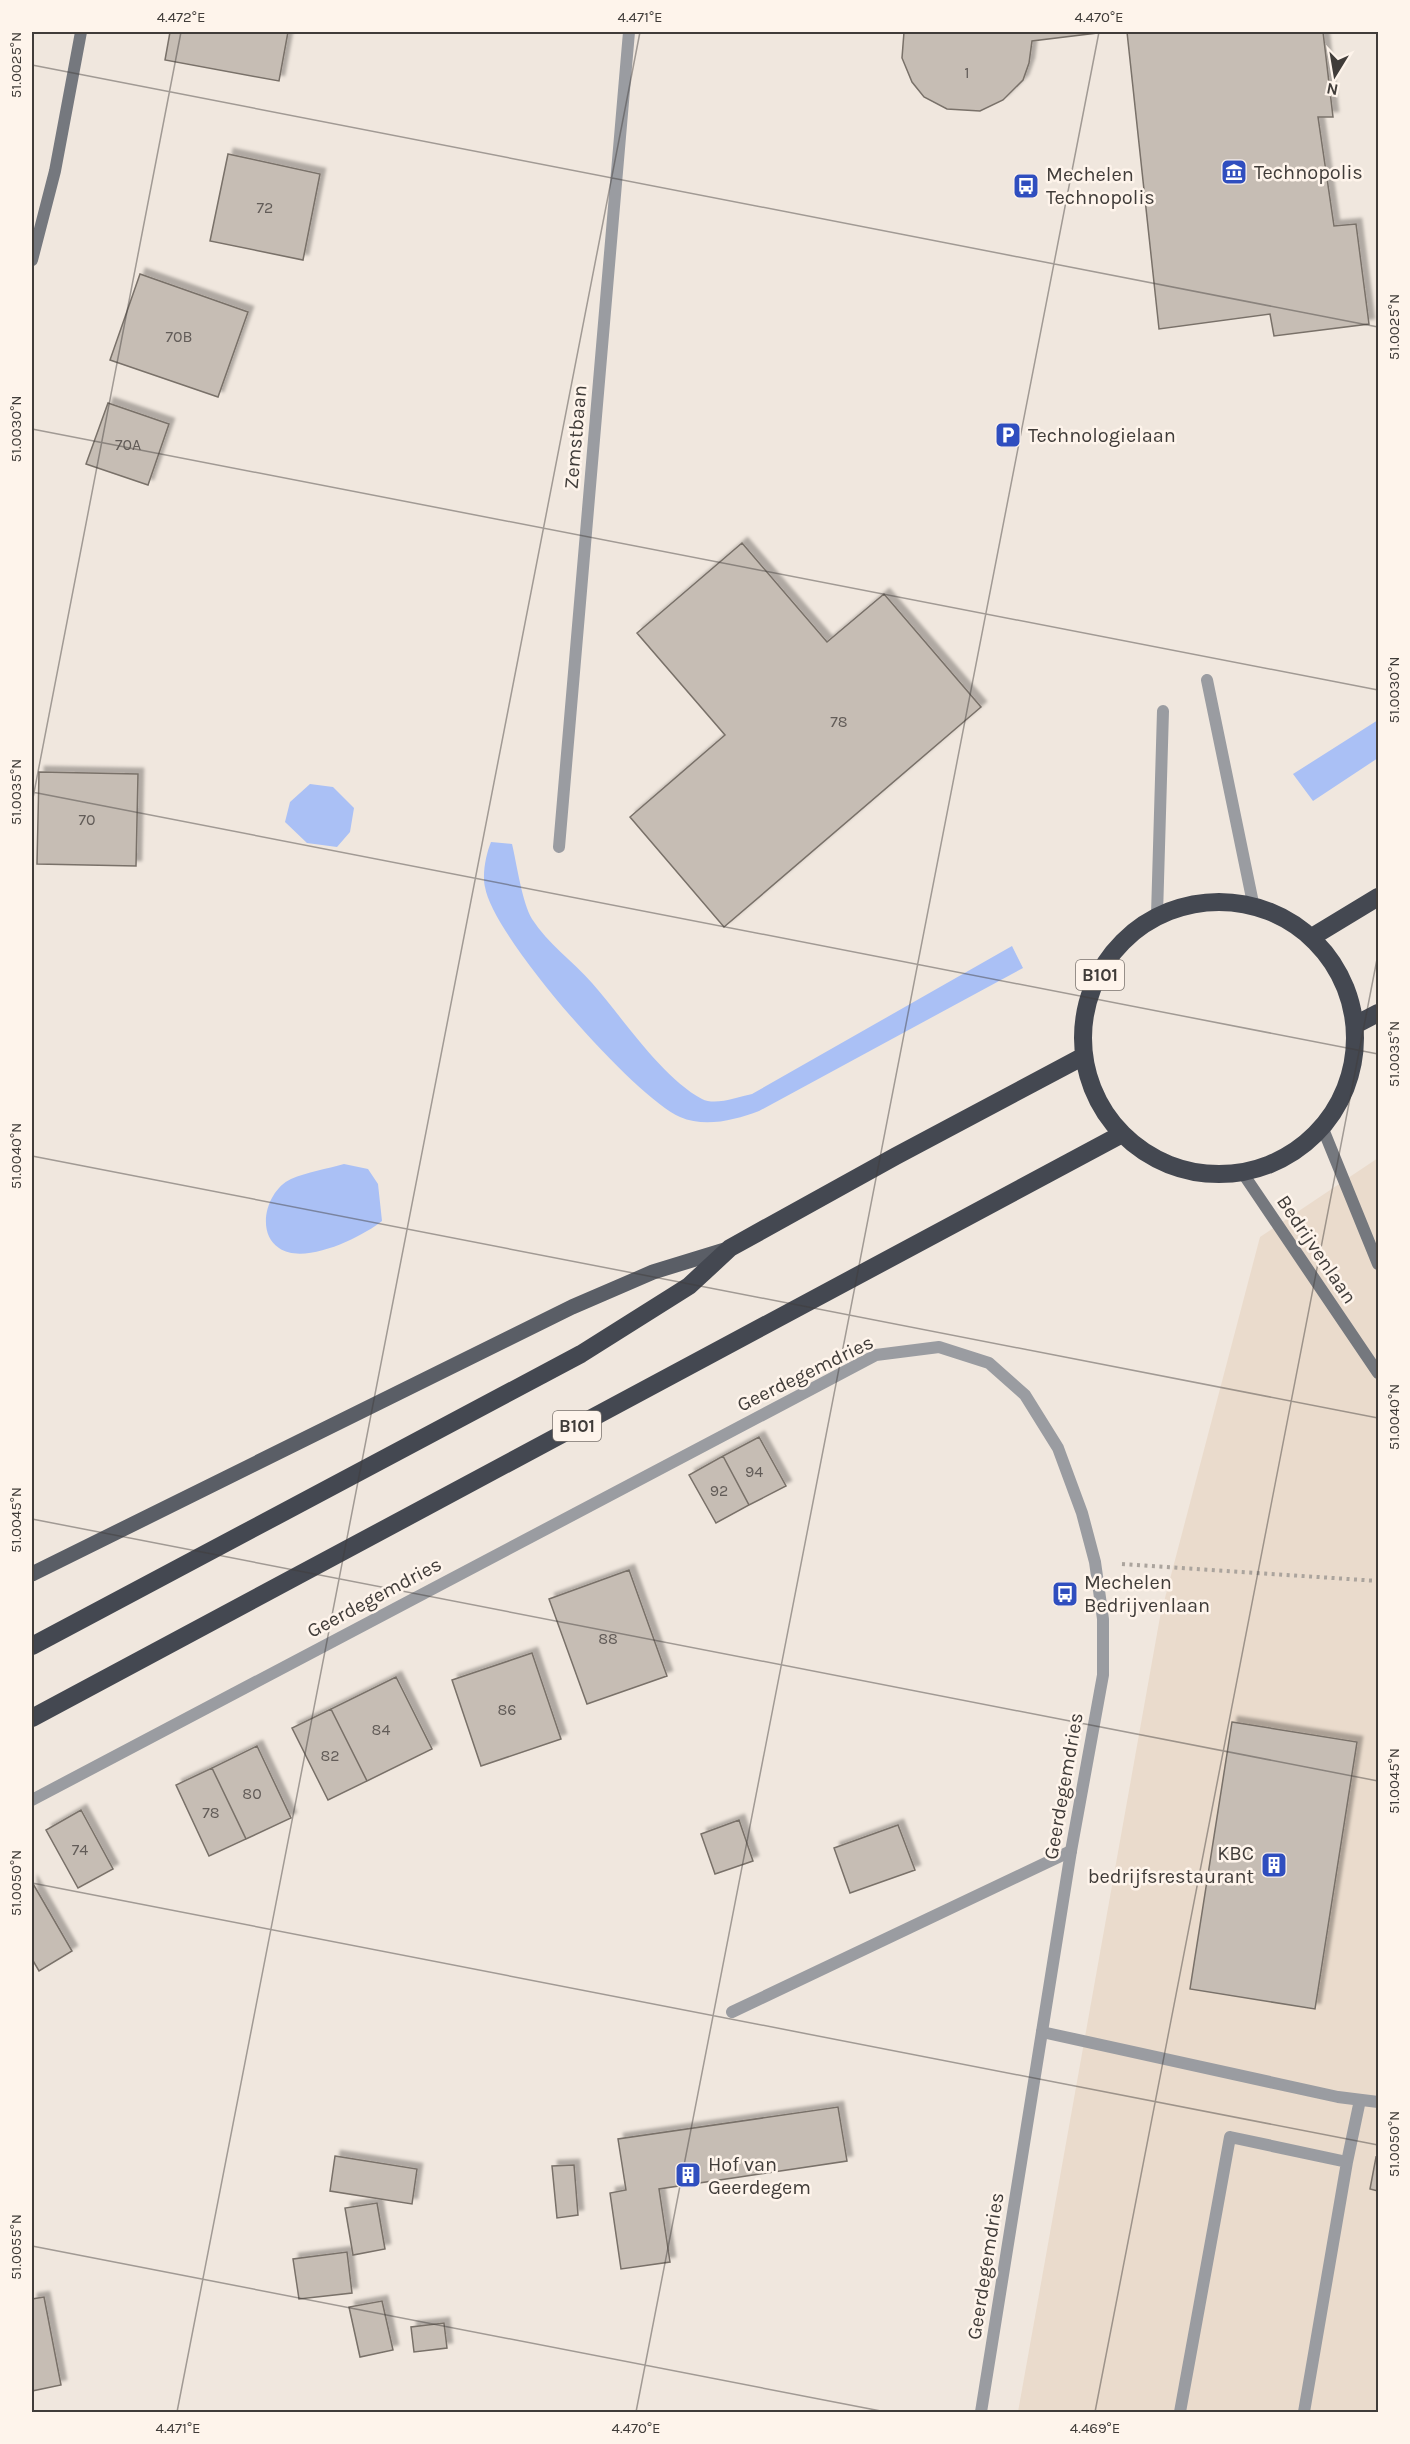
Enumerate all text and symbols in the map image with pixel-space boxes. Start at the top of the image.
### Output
text: 4.472°E [157,8,205,26]
text: 4.471°E [618,8,662,26]
text: 4.470°E [1075,8,1123,26]
text: 51.0025°N [7,32,25,98]
north arrow [1305,45,1365,105]
house number: 1 [964,63,970,82]
text: N [1325,79,1340,100]
museum icon: Technopolis [1219,157,1249,187]
place label: Technopolis [1254,161,1363,184]
place label: Mechelen Technopolis [1046,163,1155,209]
bus stop icon: Mechelen Technopolis [1011,171,1041,201]
house number: 72 [257,198,273,217]
text: 51.0025°N [1385,294,1403,360]
house number: 70B [166,327,192,346]
street label: Zemstbaan [559,384,592,490]
text: 51.0030°N [7,395,25,463]
parking icon: Technologielaan [993,420,1023,450]
place label: Technologielaan [1028,424,1176,447]
house number: 70A [115,435,141,454]
text: 51.0030°N [1385,656,1403,724]
house number: 78 [830,712,848,731]
text: 51.0035°N [7,759,25,825]
house number: 70 [78,810,96,829]
road number: B101 [1076,960,1124,990]
text: 51.0035°N [1385,1021,1403,1087]
text: 51.0040°N [7,1123,25,1189]
street label: Bedrijvenlaan [1272,1191,1361,1308]
street label: Geerdegemdries [733,1330,877,1416]
text: 51.0040°N [1385,1384,1403,1450]
road number: B101 [553,1411,601,1441]
house number: 94 [745,1462,763,1481]
house number: 92 [710,1481,728,1500]
text: 51.0045°N [7,1487,25,1553]
street label: Geerdegemdries [303,1552,445,1643]
place label: Mechelen Bedrijvenlaan [1084,1571,1210,1617]
bus stop icon: Mechelen Bedrijvenlaan [1050,1579,1080,1609]
house number: 88 [598,1629,618,1648]
house number: 86 [498,1700,517,1719]
street label: Geerdegemdries [1039,1711,1088,1861]
house number: 84 [372,1720,390,1739]
house number: 82 [320,1746,340,1765]
text: 51.0045°N [1385,1748,1403,1814]
house number: 80 [242,1784,262,1803]
house number: 78 [202,1803,220,1822]
house number: 74 [72,1840,88,1859]
place label: KBC bedrijfsrestaurant [1088,1842,1254,1888]
text: 51.0050°N [7,1850,25,1916]
building icon: KBC bedrijfsrestaurant [1259,1850,1289,1880]
text: 51.0050°N [1385,2111,1403,2177]
place label: Hof van Geerdegem [708,2153,811,2199]
building icon: Hof van Geerdegem [673,2160,703,2190]
street label: Geerdegemdries [962,2191,1008,2341]
text: 51.0055°N [7,2214,25,2280]
text: 4.471°E [156,2419,200,2437]
text: 4.470°E [612,2419,660,2437]
text: 4.469°E [1070,2419,1120,2437]

